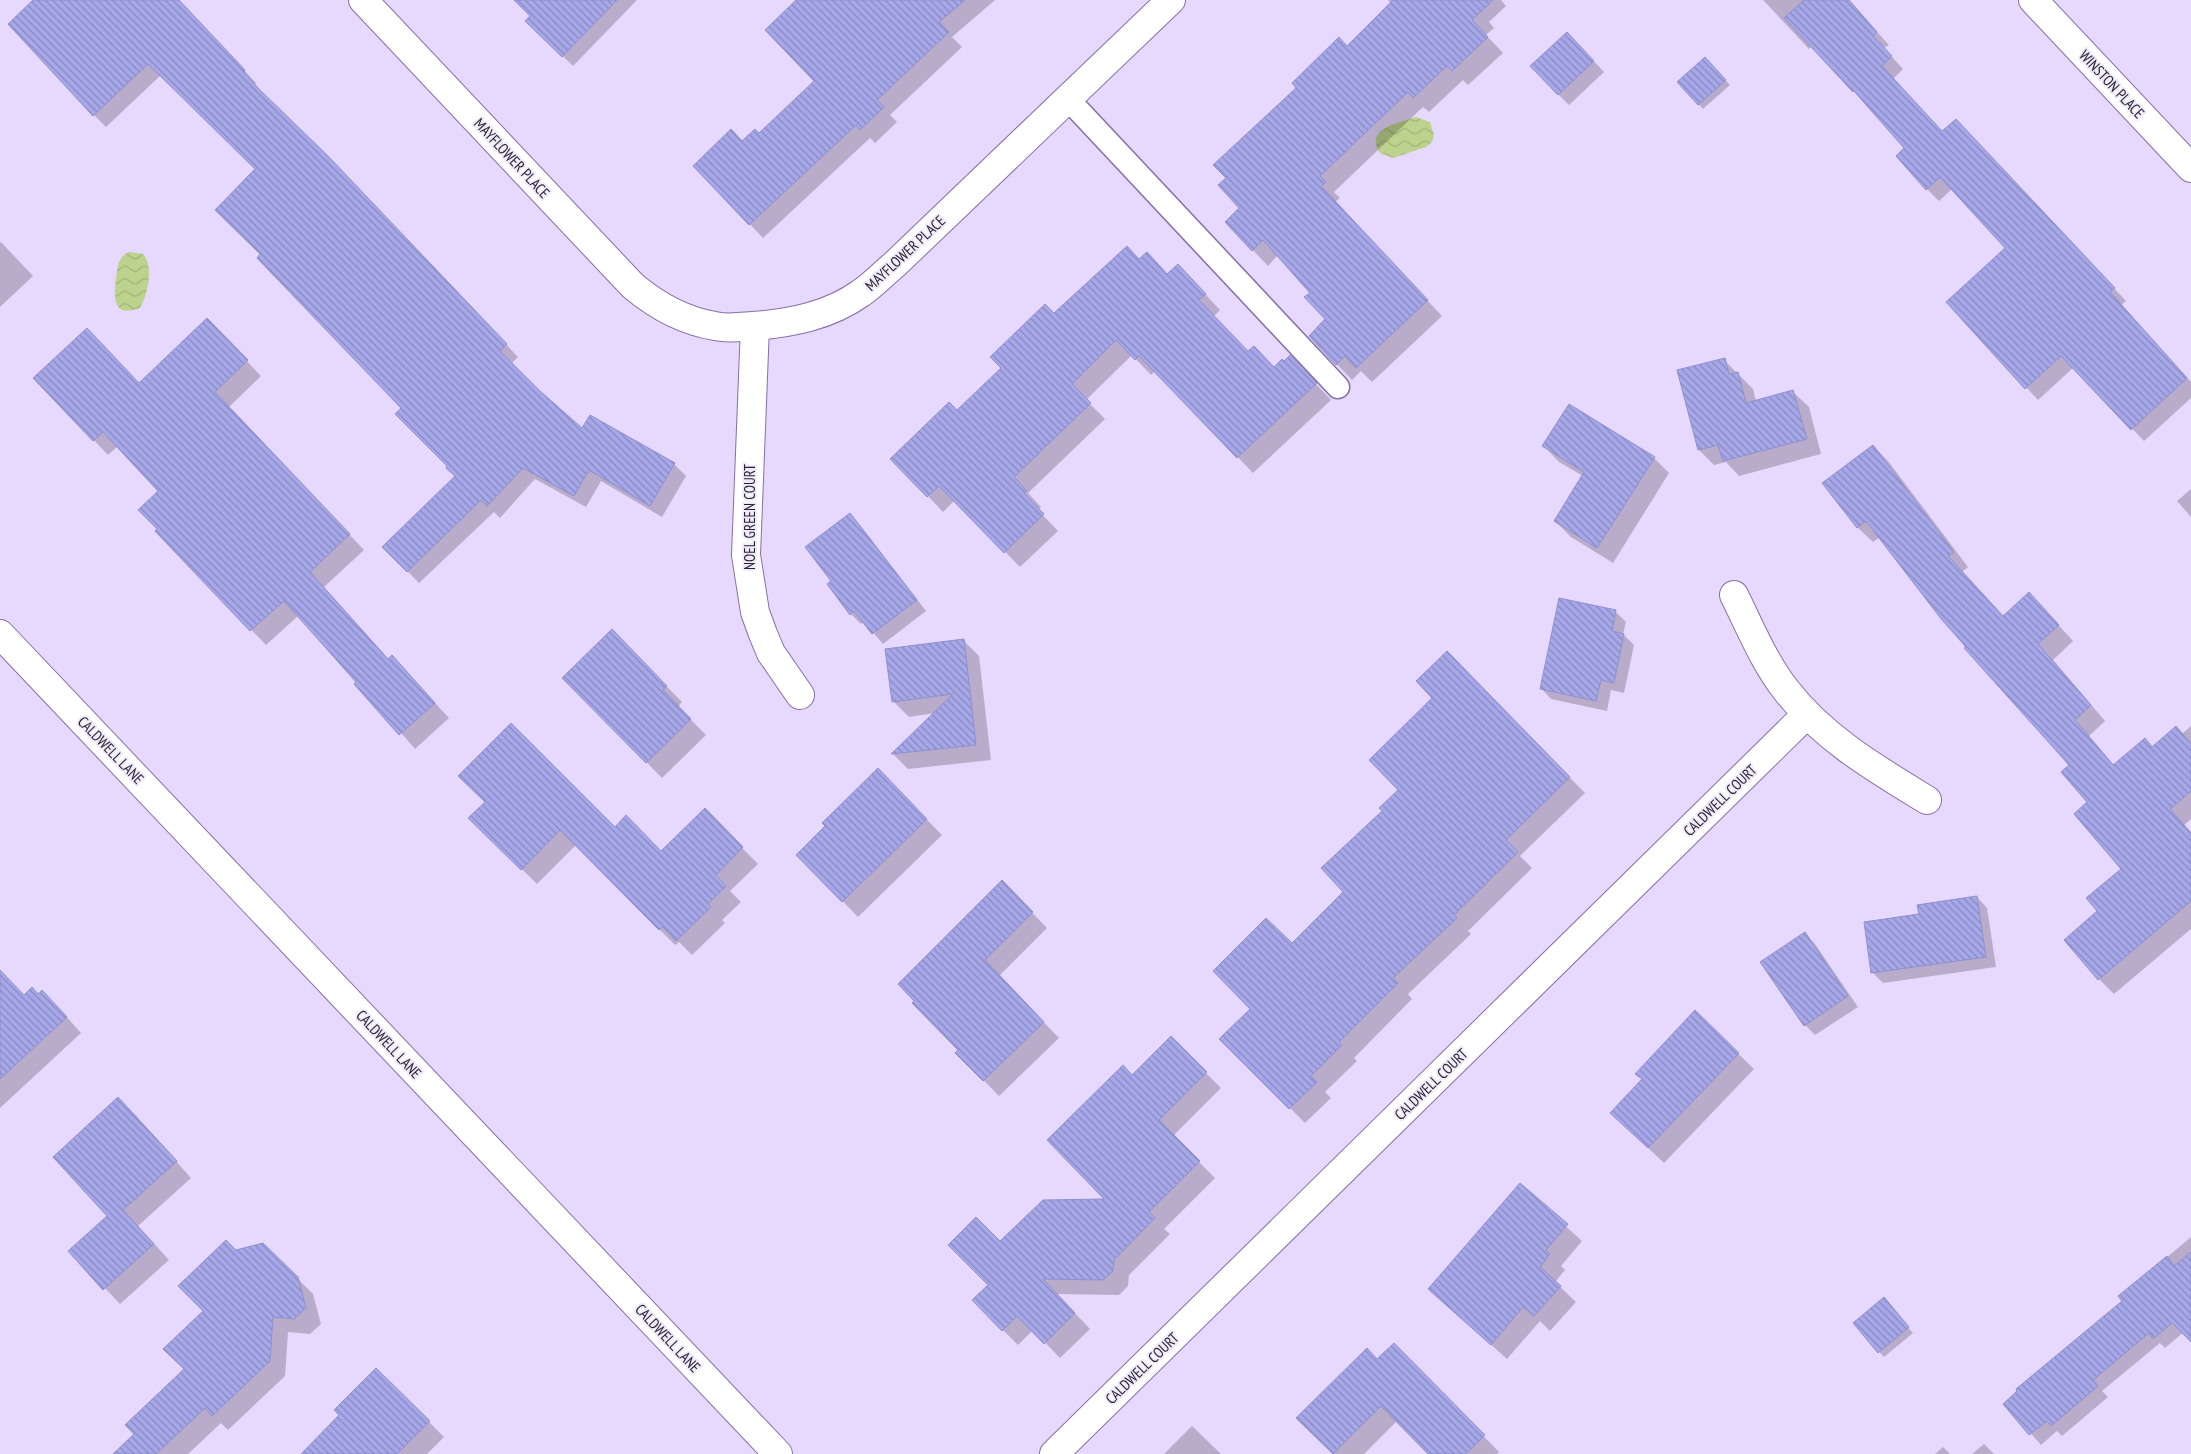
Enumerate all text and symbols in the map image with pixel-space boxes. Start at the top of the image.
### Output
street label: WINSTON PLACE [2075,46,2149,122]
street label: MAYFLOWER PLACE [470,114,554,202]
street label: MAYFLOWER PLACE [861,211,949,295]
street label: NOEL GREEN COURT [740,464,759,570]
street label: CALDWELL LANE [74,712,148,788]
street label: CALDWELL COURT [1679,760,1761,840]
street label: CALDWELL LANE [352,1006,426,1082]
street label: CALDWELL COURT [1390,1044,1472,1124]
street label: CALDWELL LANE [631,1300,705,1376]
street label: CALDWELL COURT [1101,1328,1183,1408]

